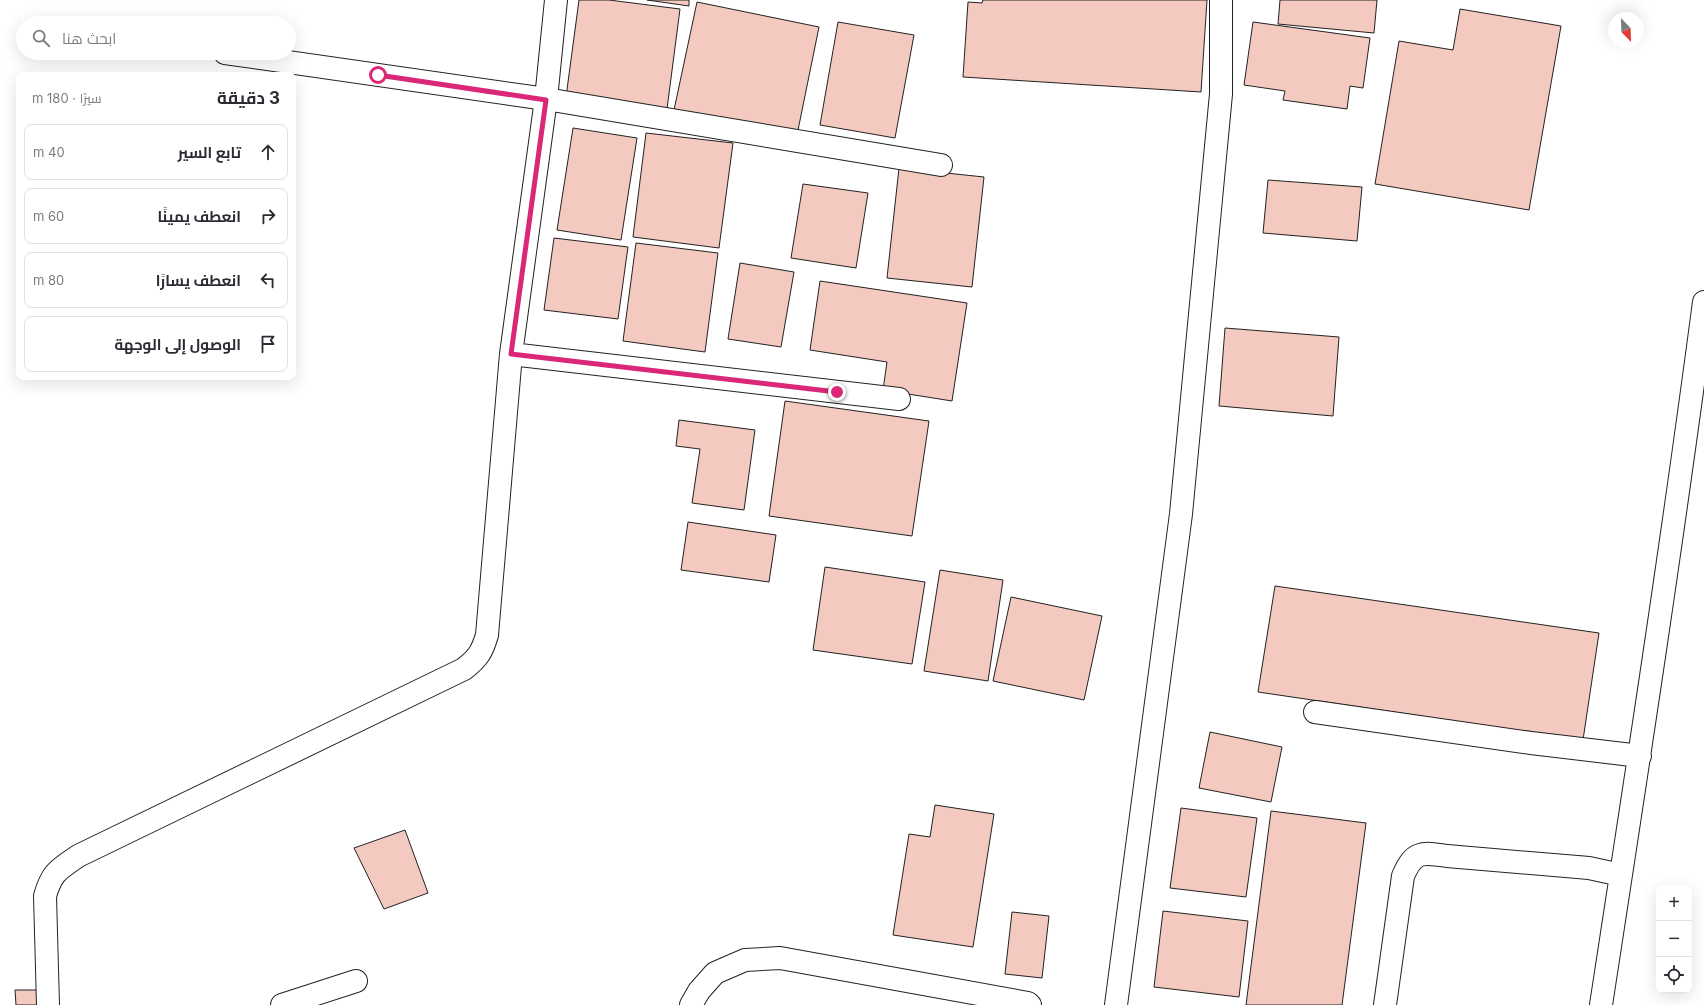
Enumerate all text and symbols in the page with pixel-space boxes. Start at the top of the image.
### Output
north arrow [1608,12,1644,48]
search box [16,16,296,60]
icon: search [30,27,52,49]
text: ابحث هنا [62,29,116,48]
route start [369,66,387,84]
text: 3 دقيقة [217,88,280,108]
text: سيرًا · 180 m [32,90,102,106]
icon: ahead [257,141,279,163]
text: تابع السير [178,143,241,162]
text: 40 m [33,144,65,160]
icon: right [257,205,279,227]
text: انعطف يمينًا [157,207,241,226]
text: 60 m [33,208,64,224]
icon: left [257,269,279,291]
text: انعطف يسارًا [156,271,241,290]
text: 80 m [33,272,64,288]
icon: arrive [257,333,279,355]
text: الوصول إلى الوجهة [114,335,241,354]
route end [828,383,846,401]
map controls [1656,885,1692,993]
button: + [1656,885,1692,921]
button: − [1656,921,1692,957]
button: locate [1656,957,1692,993]

